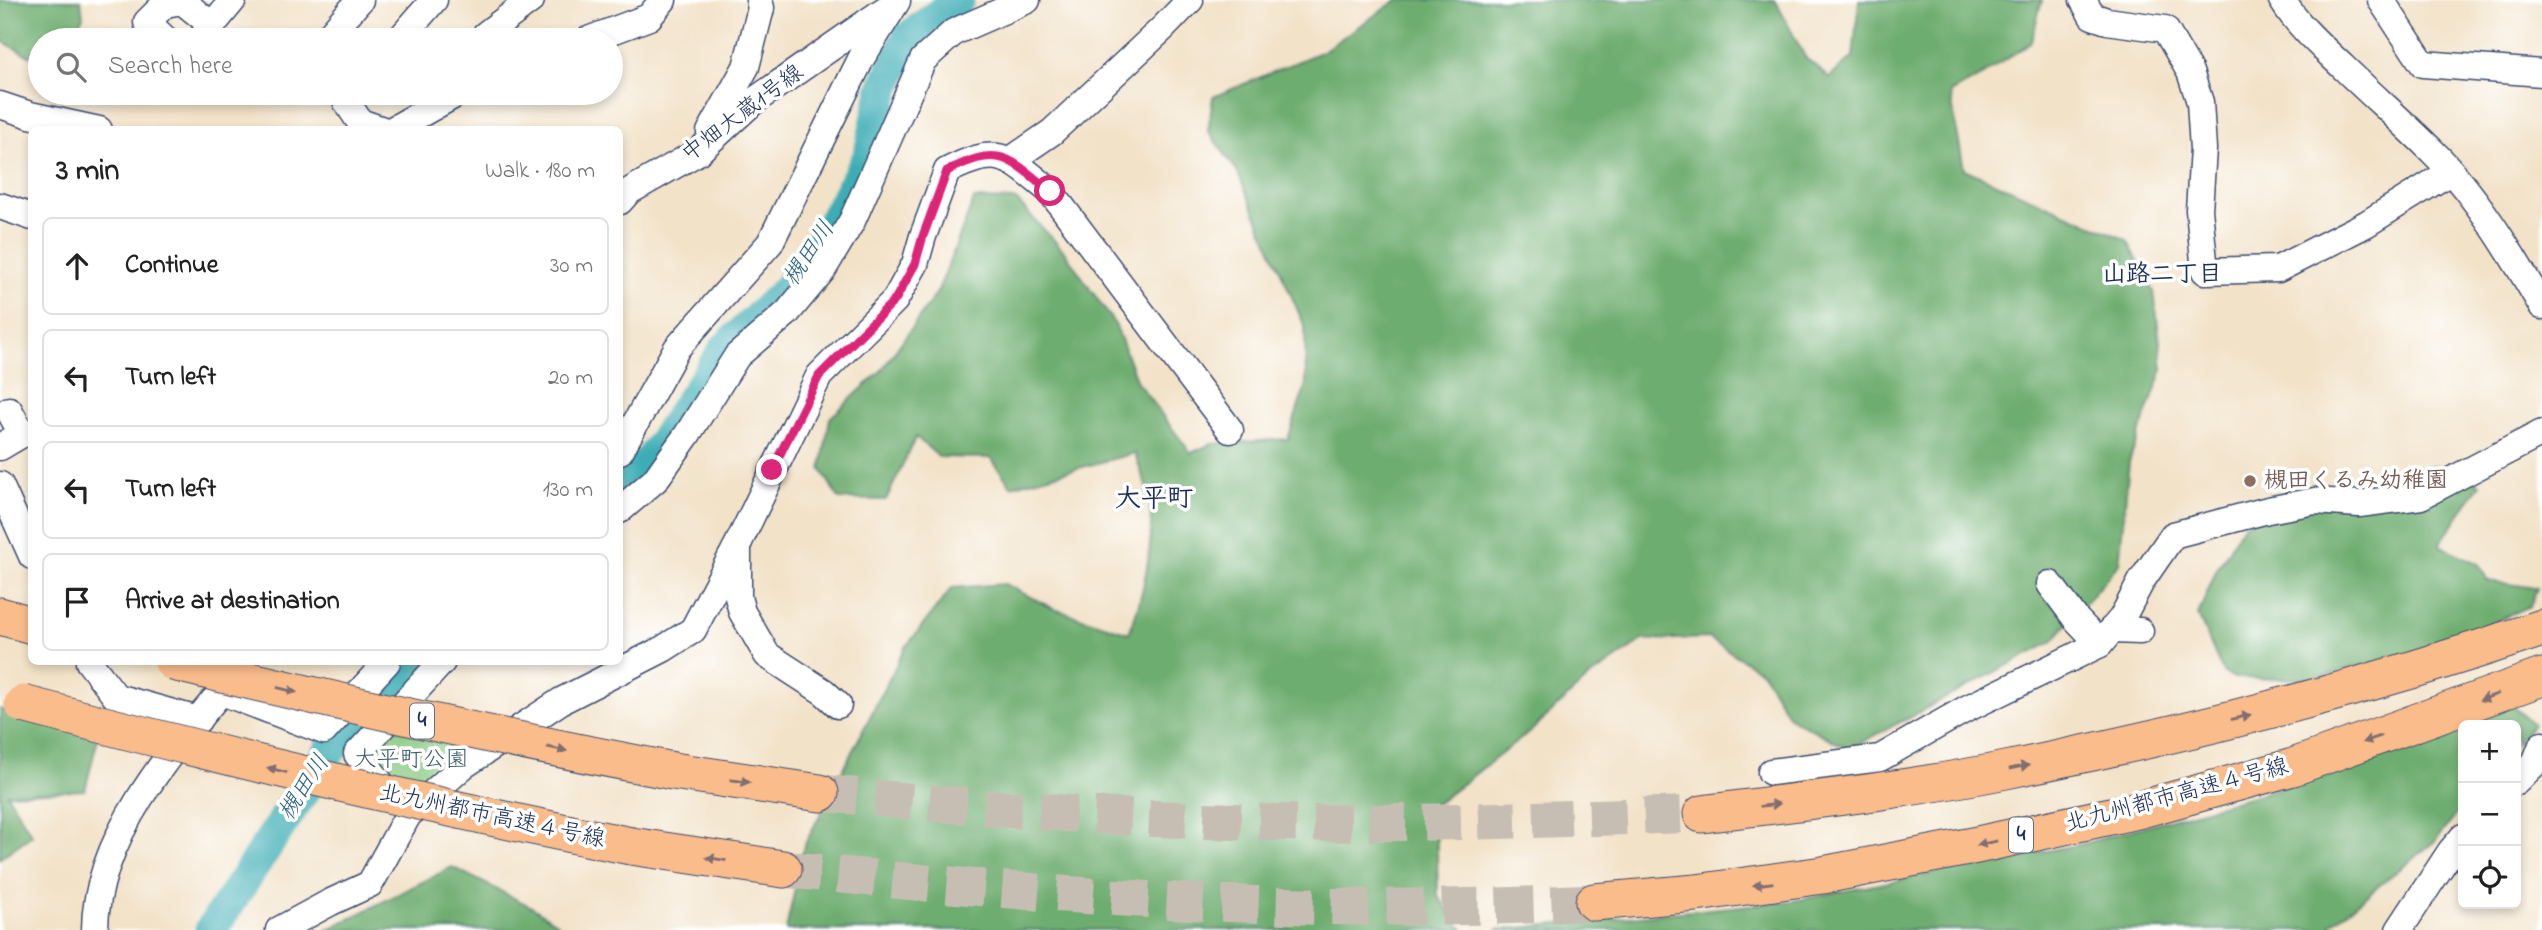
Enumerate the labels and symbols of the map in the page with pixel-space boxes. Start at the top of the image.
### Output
street label: 中畑大蔵1号線 [675,57,811,171]
route start [1034,175,1065,206]
water label: 槻田川 [775,214,845,294]
district label: 山路二丁目 [2102,258,2222,293]
route end [756,454,787,485]
place label: 槻田くるみ幼稚園 [2264,465,2448,498]
marker: 槻田くるみ幼稚園 [2242,473,2258,489]
district label: 大平町 [1115,481,1193,519]
one-way arrow [276,685,298,696]
one-way arrow [2479,691,2500,702]
road number: 4 [410,704,434,738]
one-way arrow [2230,711,2252,722]
one-way arrow [2361,734,2382,745]
park label: 大平町公園 [354,744,469,777]
one-way arrow [546,744,568,755]
water label: 槻田川 [271,748,339,828]
street label: 北九州都市高速４号線 [2062,750,2292,842]
one-way arrow [2008,762,2030,773]
one-way arrow [266,764,288,775]
one-way arrow [729,776,751,787]
street label: 北九州都市高速４号線 [376,777,608,857]
one-way arrow [1759,800,1781,811]
road number: 4 [2009,818,2033,852]
one-way arrow [1976,837,1998,848]
one-way arrow [705,853,727,864]
one-way arrow [1752,878,1774,889]

